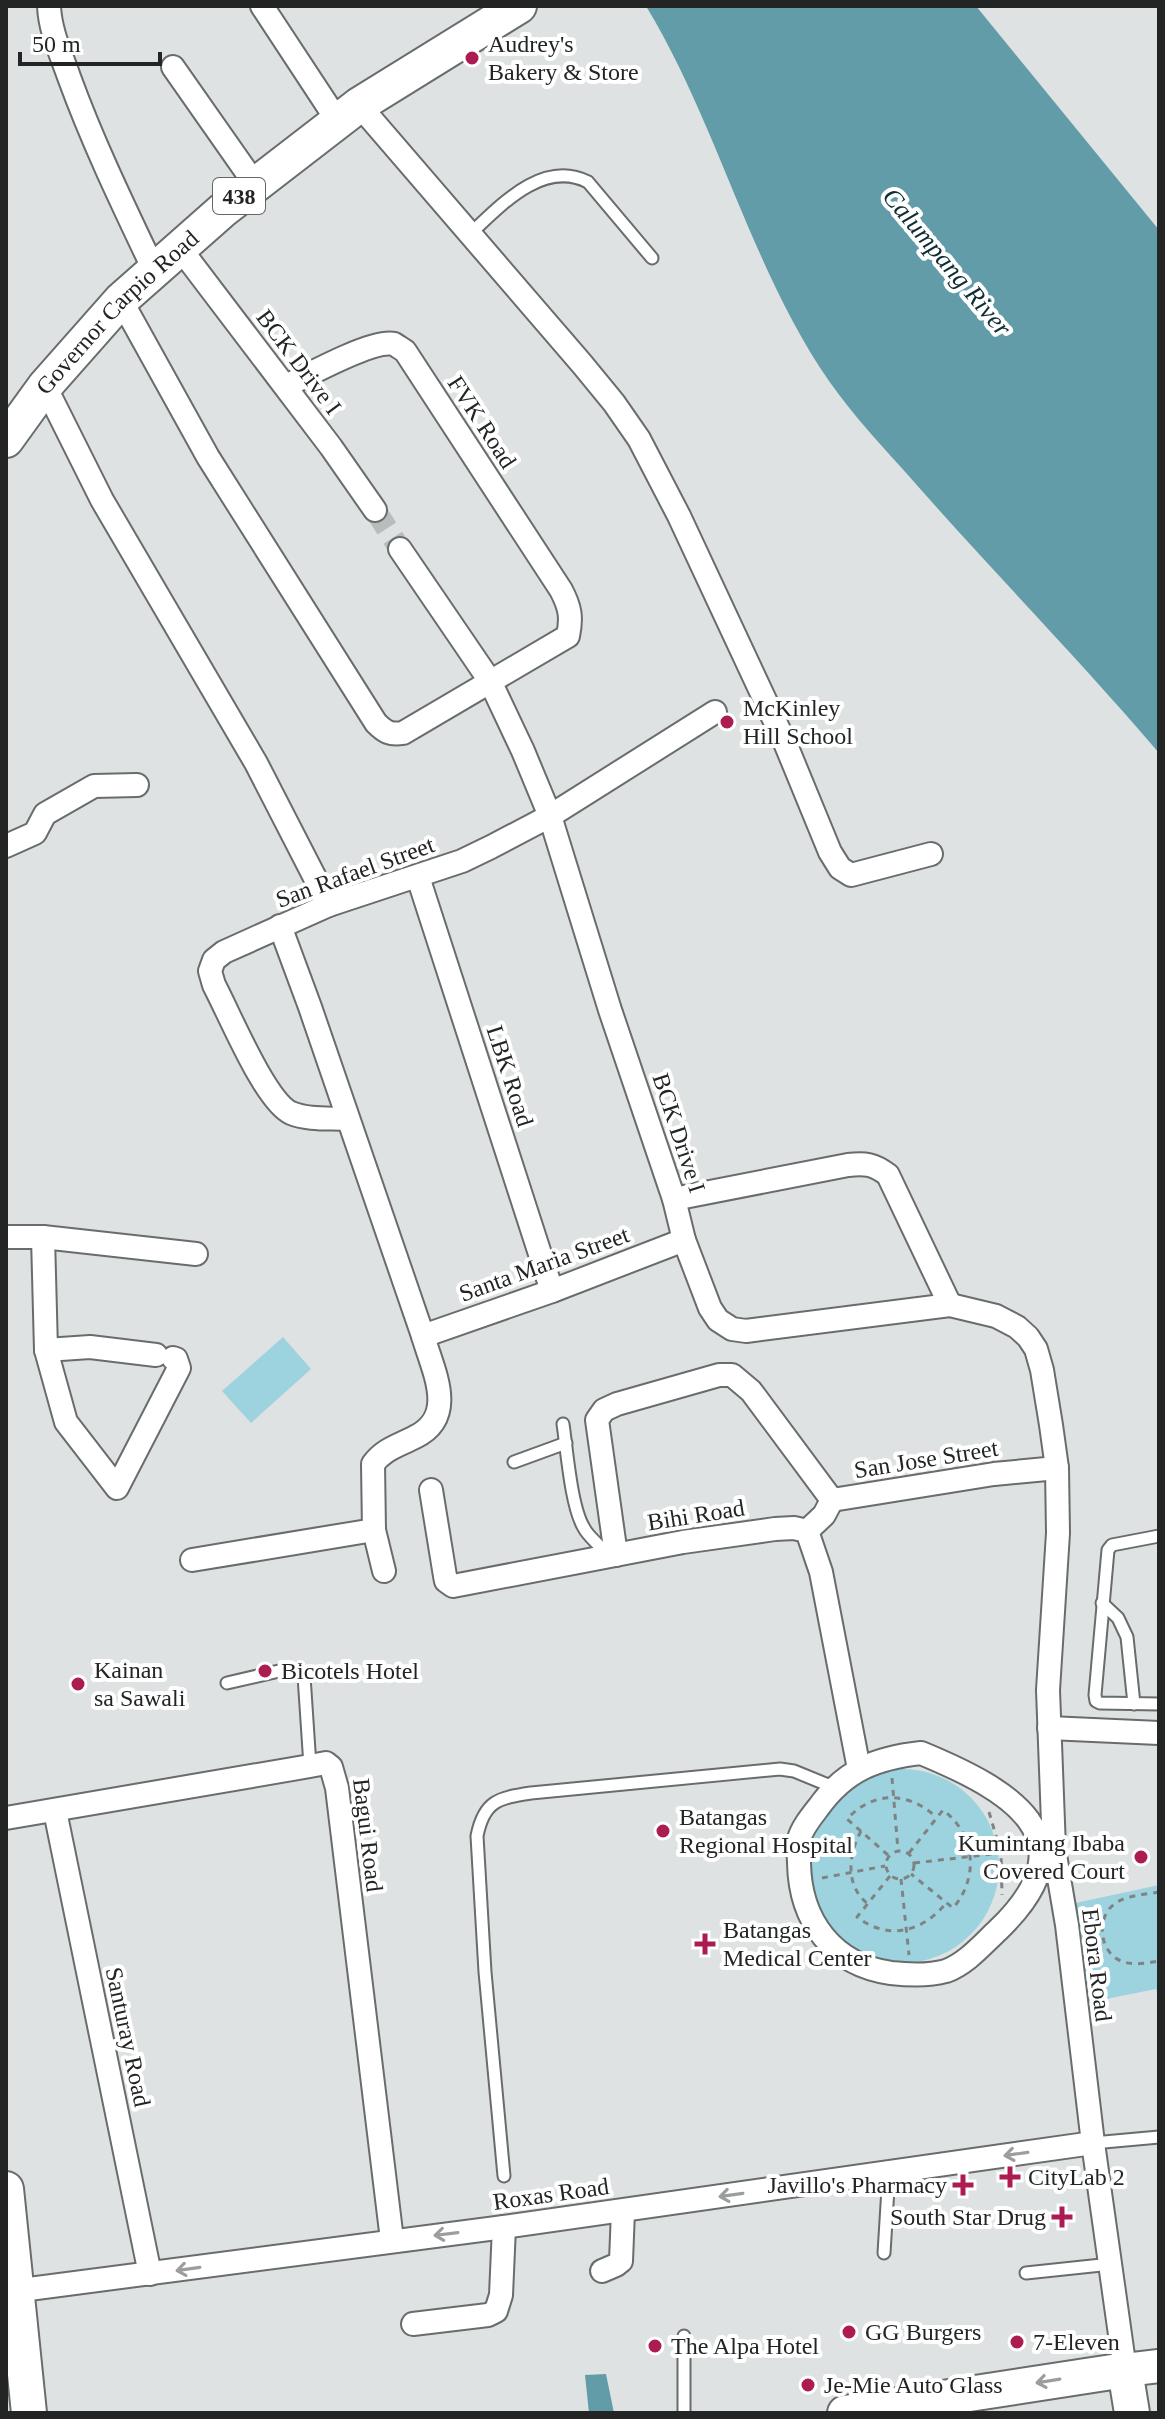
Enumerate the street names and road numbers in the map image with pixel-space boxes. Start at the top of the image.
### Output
road number: 438 [213,178,265,214]
street label: Governor Carpio Road [31,225,204,400]
street label: BCK Drive I [251,305,347,419]
street label: FVK Road [443,371,521,473]
street label: San Rafael Street [272,831,438,913]
street label: LBK Road [481,1022,539,1130]
street label: BCK Drive I [647,1070,711,1196]
street label: Santa Maria Street [456,1221,633,1307]
street label: San Jose Street [852,1435,1000,1483]
street label: Bihi Road [646,1494,746,1536]
street label: Bagui Road [348,1777,388,1893]
street label: Ebora Road [1077,1907,1117,2023]
street label: Santuray Road [101,1965,155,2109]
street label: Roxas Road [491,2173,611,2215]

